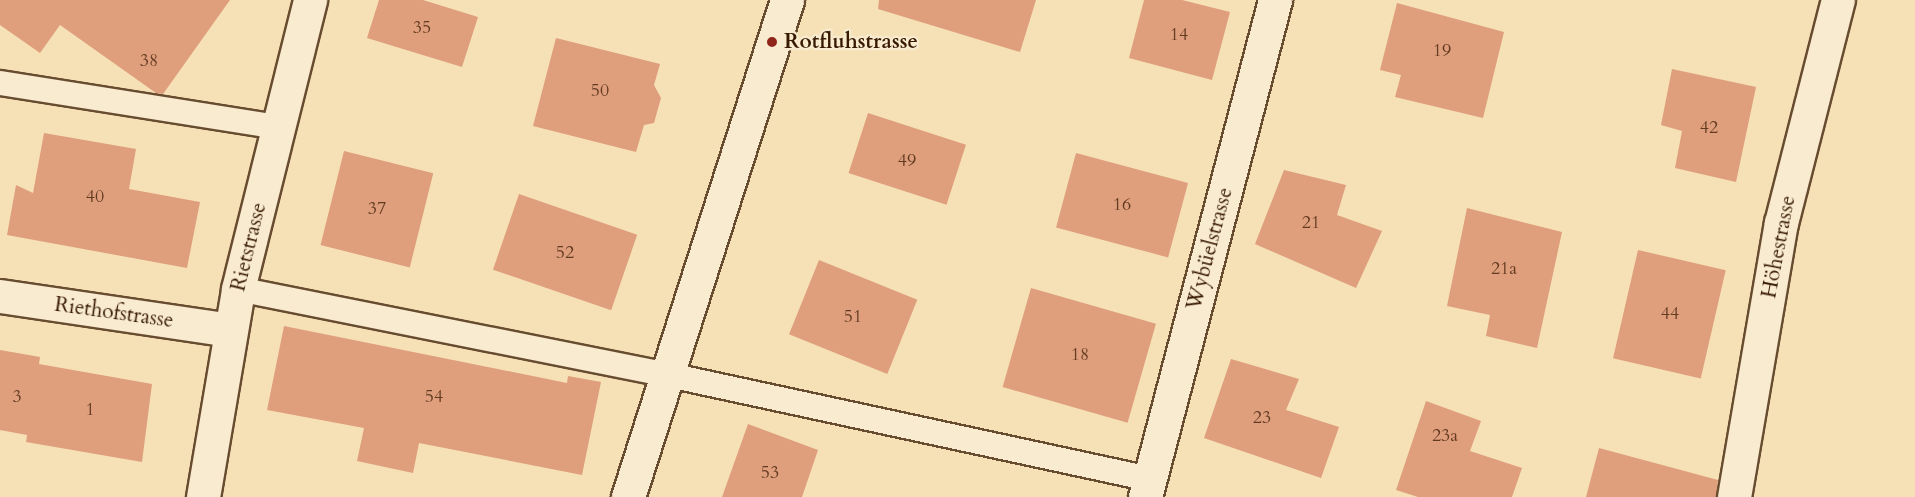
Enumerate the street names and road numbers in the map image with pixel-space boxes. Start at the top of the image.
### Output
street label: Wybüelstrasse [1182,185,1238,313]
street label: Höhestrasse [1757,194,1801,300]
street label: Rietstrasse [226,200,272,294]
street label: Riethofstrasse [53,292,175,334]

